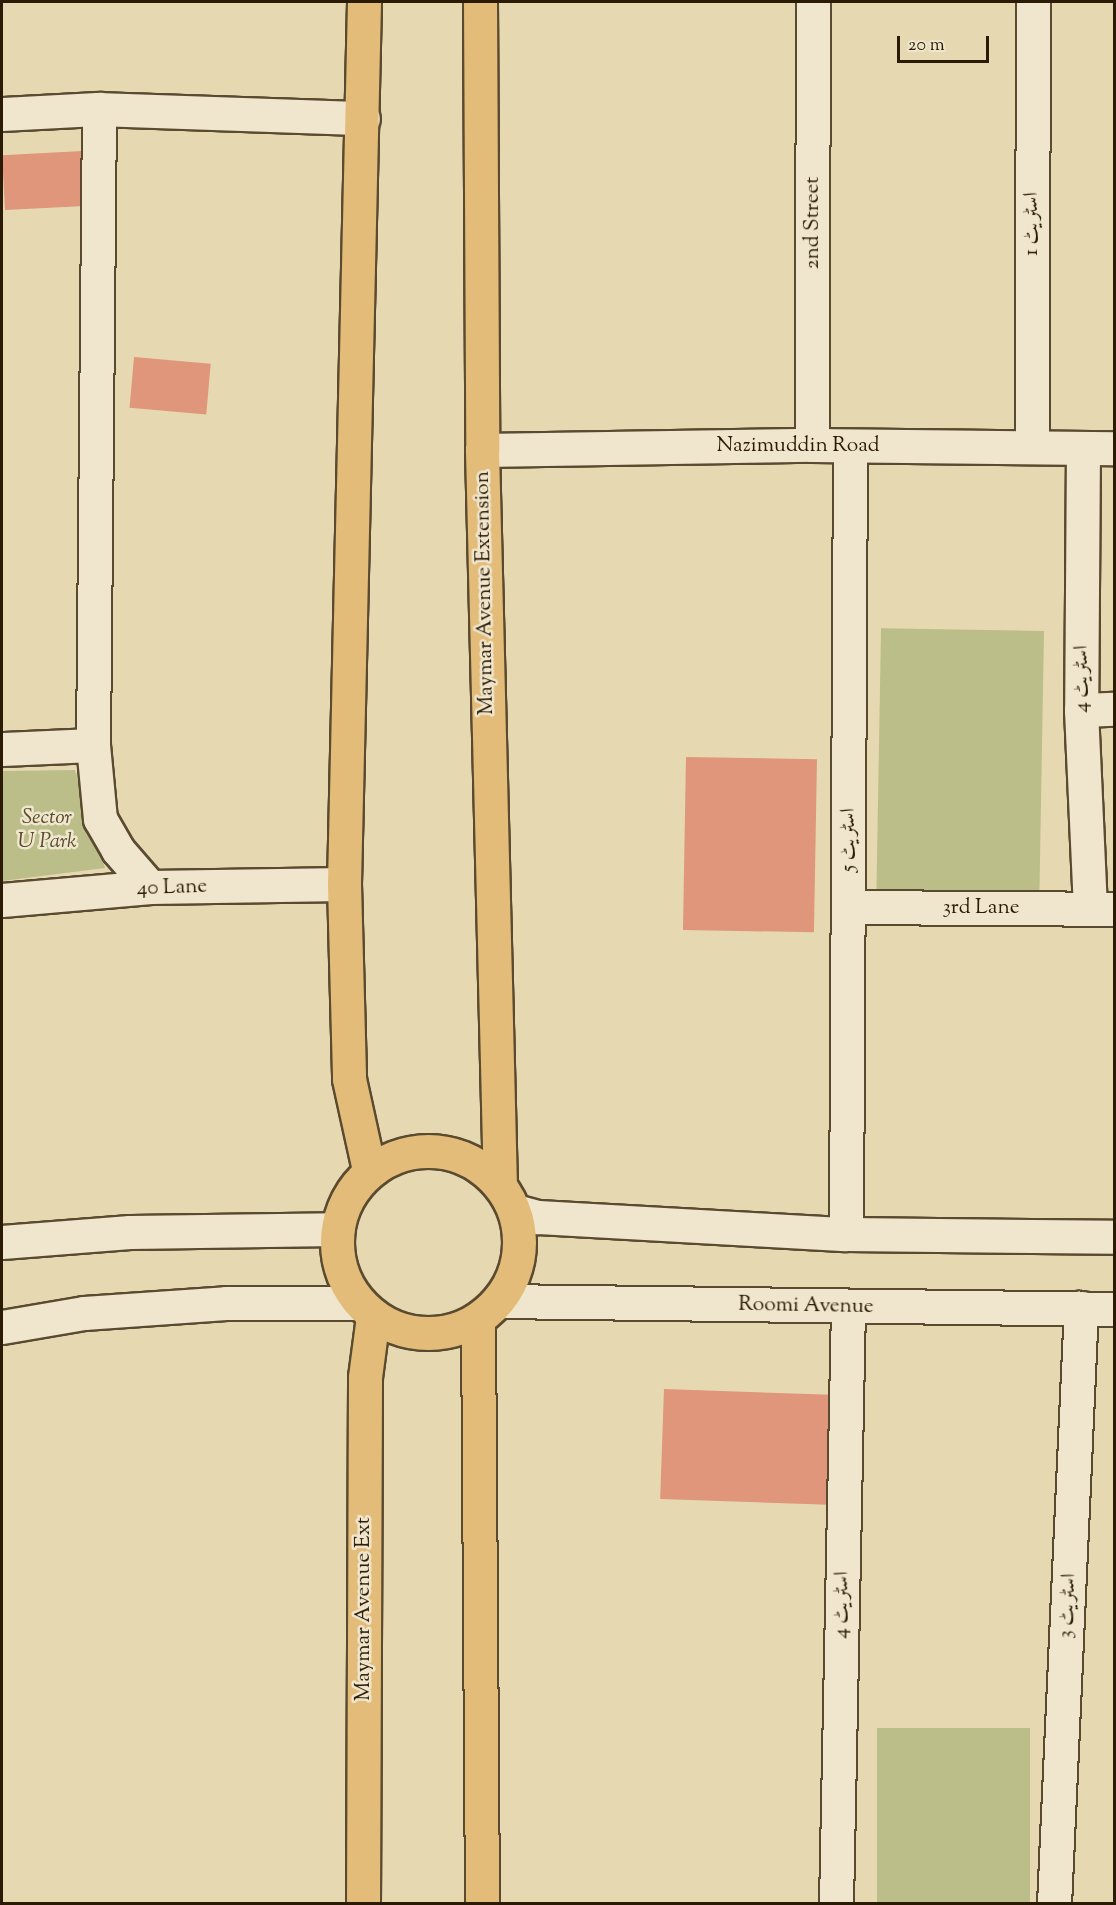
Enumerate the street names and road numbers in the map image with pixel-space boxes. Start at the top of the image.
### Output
street label: 2nd Street [800,177,826,269]
street label: اسٹریٹ 1 [1019,192,1045,256]
street label: Nazimuddin Road [716,433,880,459]
street label: Maymar Avenue Extension [470,471,500,715]
street label: اسٹریٹ 4 [1069,645,1095,713]
street label: اسٹریٹ 5 [836,808,862,872]
street label: 40 Lane [136,874,208,902]
street label: 3rd Lane [943,895,1019,921]
street label: Roomi Avenue [738,1292,874,1320]
street label: Maymar Avenue Ext [351,1517,377,1701]
street label: اسٹریٹ 4 [829,1571,855,1639]
street label: اسٹریٹ 3 [1054,1573,1082,1639]

